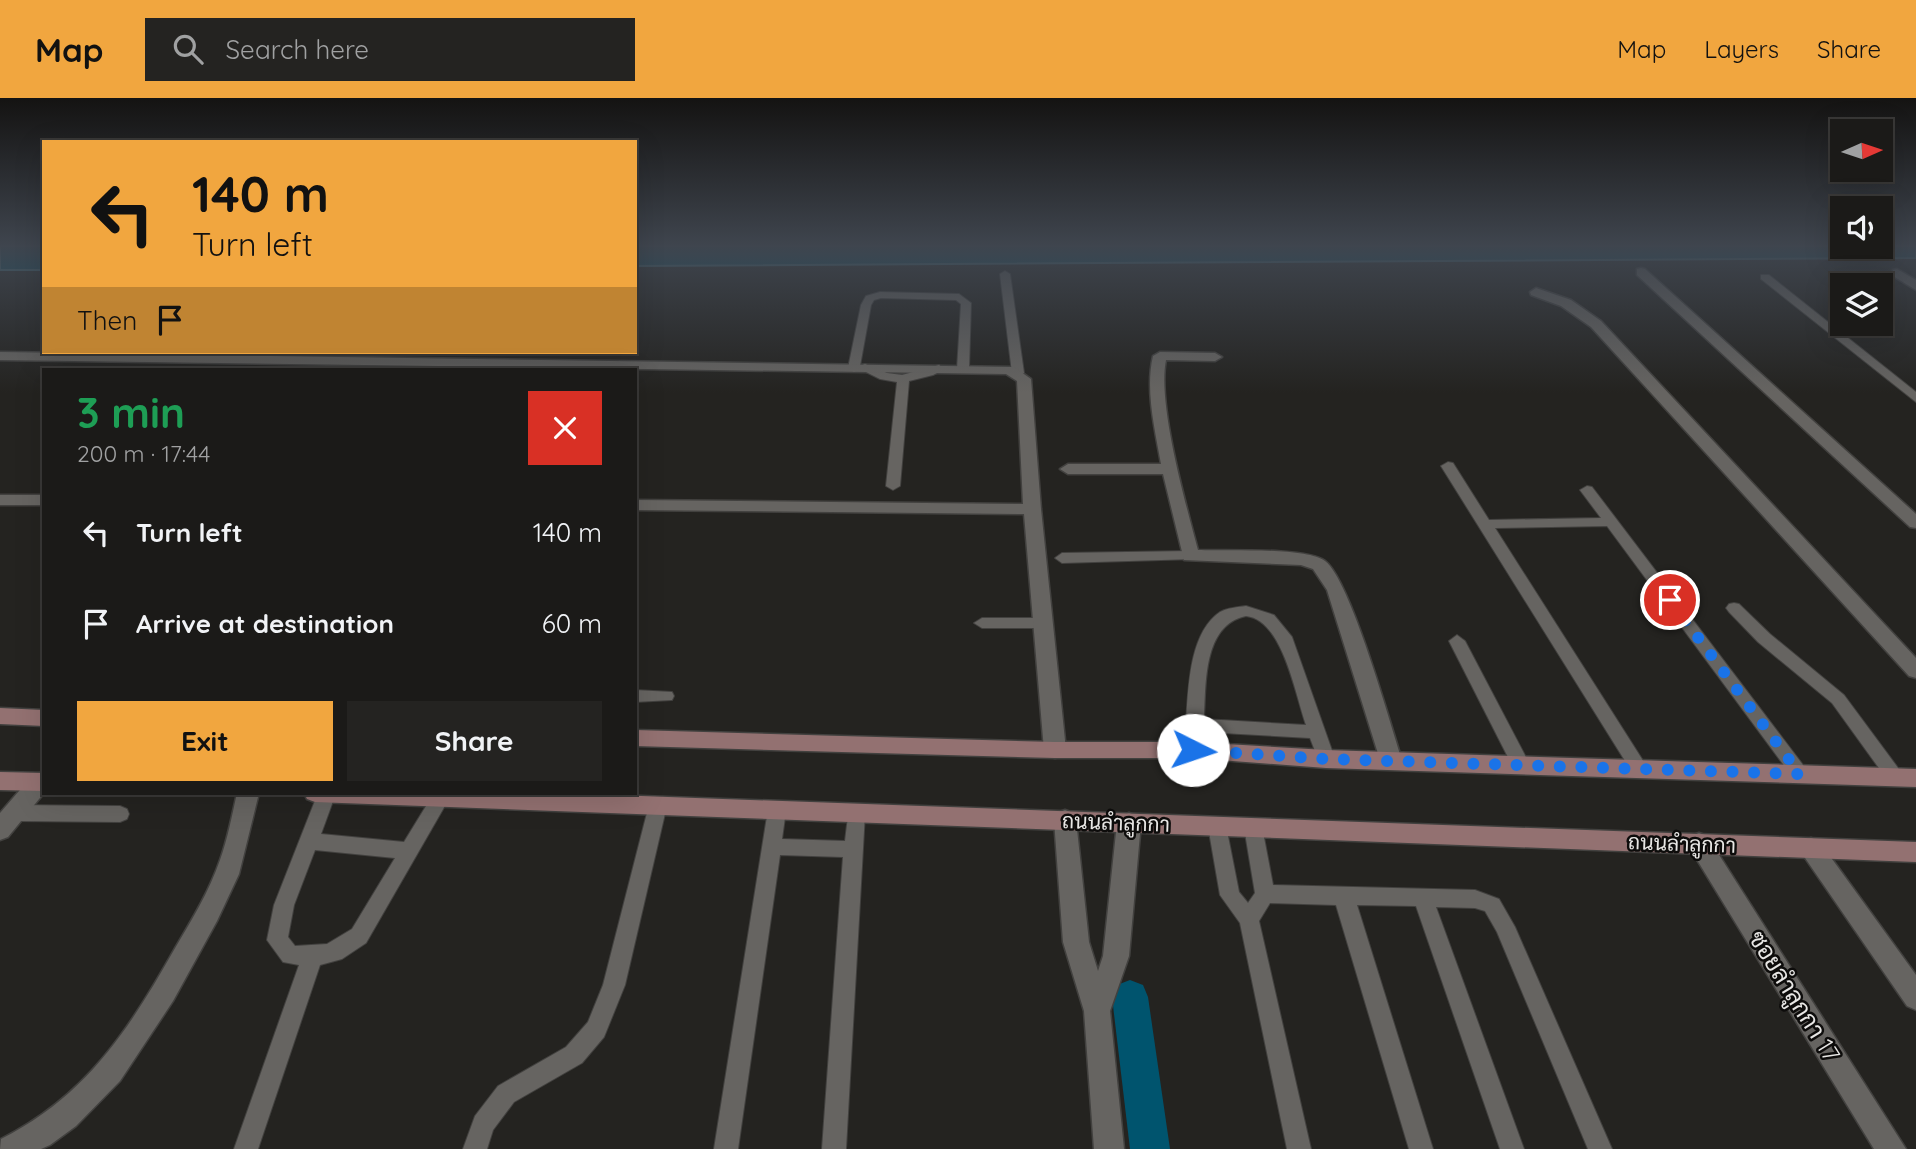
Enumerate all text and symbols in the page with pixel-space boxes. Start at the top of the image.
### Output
search box [145,18,635,81]
text: Map [35,29,103,70]
icon: search [169,30,207,68]
text: Search here [225,33,369,66]
text: Map [1617,34,1666,64]
text: Layers [1704,34,1779,64]
text: Share [1817,34,1881,64]
north arrow [1830,119,1894,182]
map controls [1830,119,1893,336]
text: 140 m [192,163,329,224]
icon: left [77,168,168,259]
button: sound [1830,196,1893,259]
text: Turn left [192,224,313,264]
button: layers [1830,273,1893,336]
icon: arrive [151,301,189,339]
text: Then [77,304,137,337]
text: 3 min [77,386,185,439]
button: close [528,391,602,465]
text: 200 m · 17:44 [77,439,210,468]
icon: left [77,514,115,552]
text: Turn left [136,516,243,549]
text: 140 m [533,516,602,549]
pin [1640,570,1700,630]
icon: arrive [1651,581,1689,619]
icon: arrive [77,605,115,643]
text: Arrive at destination [136,607,394,640]
text: 60 m [542,607,602,640]
button: Exit [77,701,333,781]
button: Share [347,701,602,781]
position arrow [1156,713,1230,787]
street label: ถนนลำลูกกา [1062,807,1170,840]
street label: ถนนลำลูกกา [1628,828,1736,861]
street label: ซอยลำลูกกา 17 [1740,925,1847,1069]

